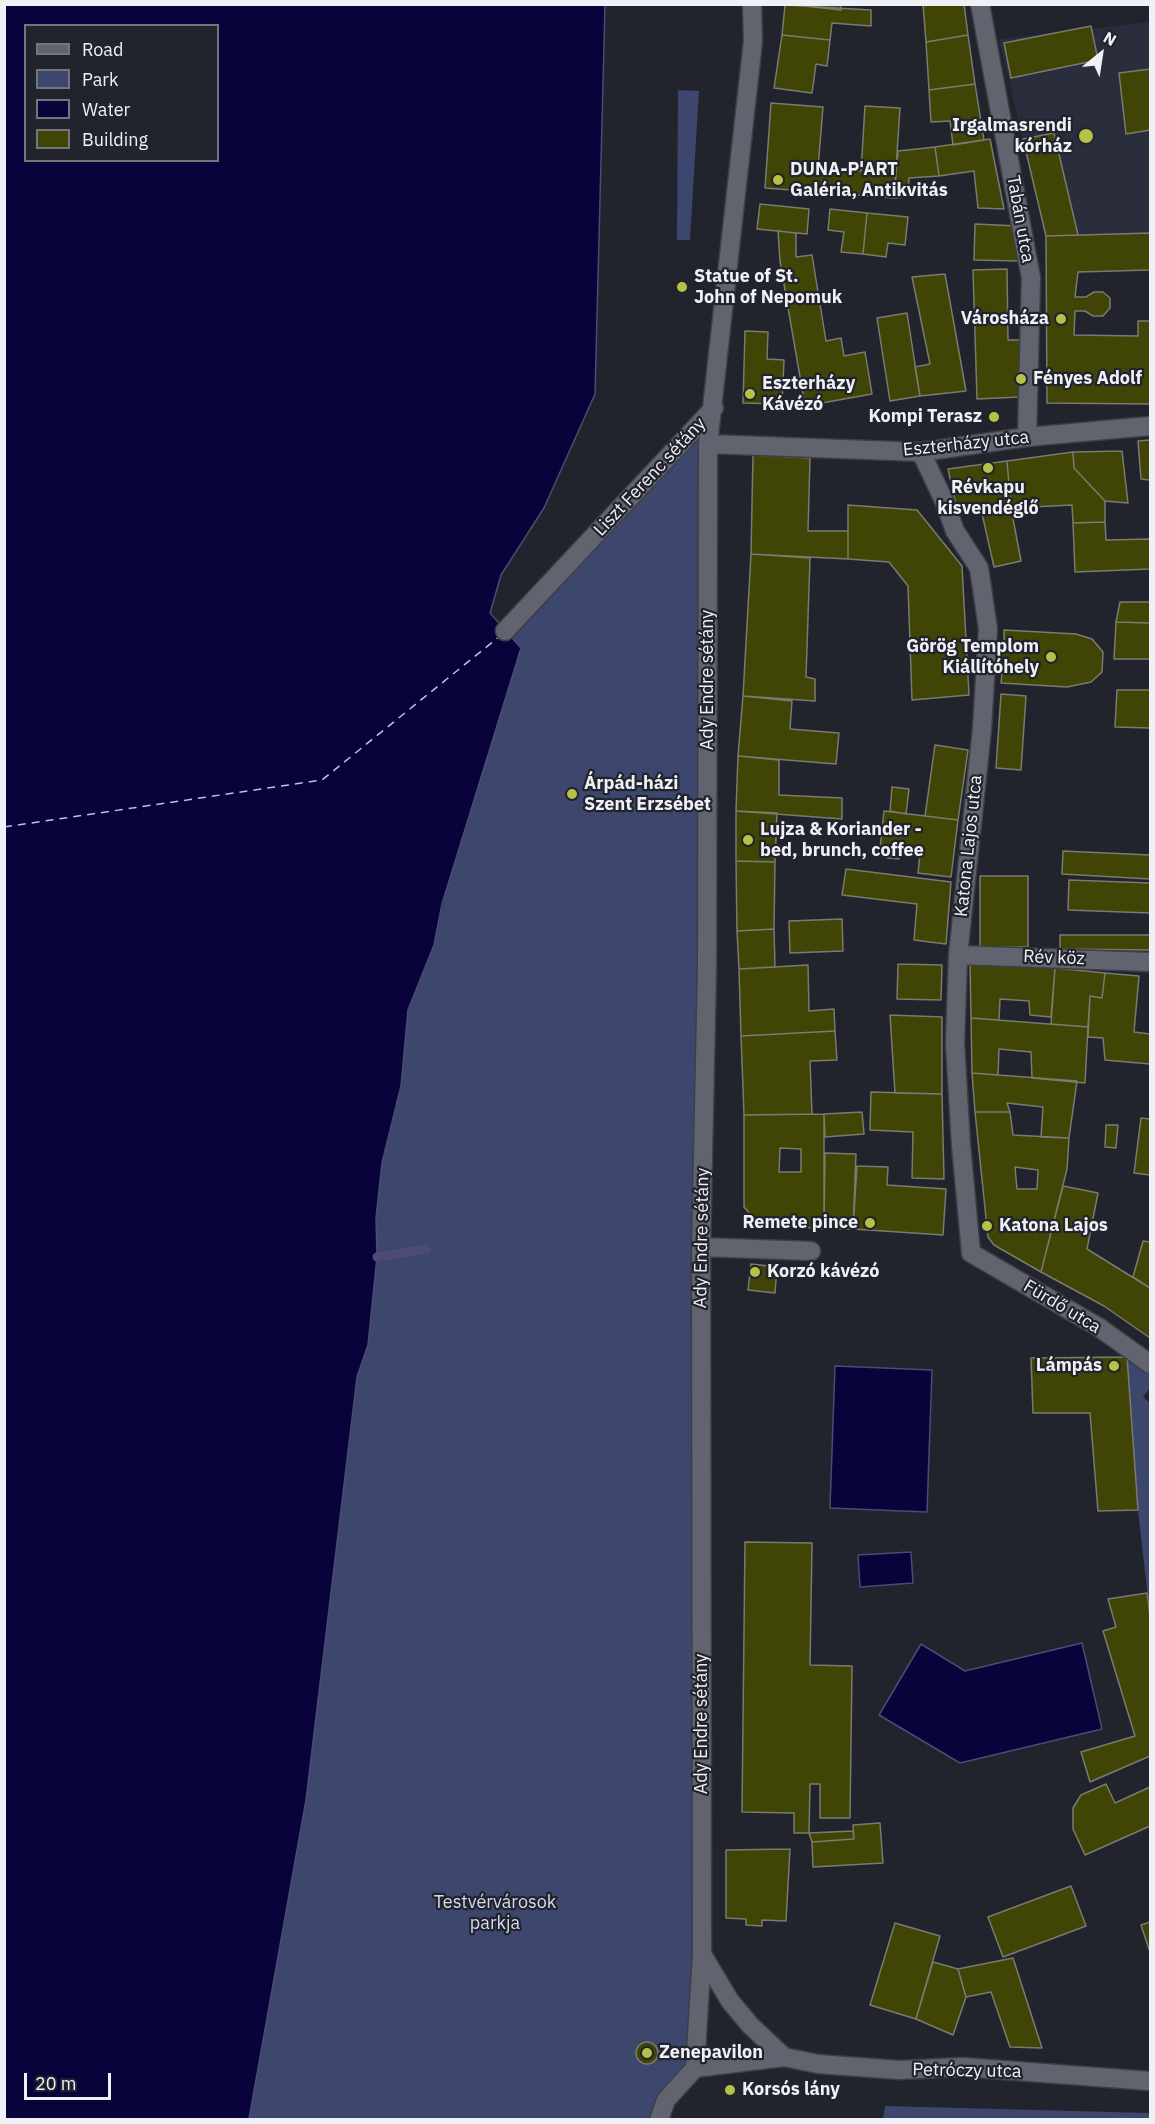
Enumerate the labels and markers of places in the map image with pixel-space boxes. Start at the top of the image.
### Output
place label: Irgalmasrendi kórház [952,115,1072,158]
marker: Irgalmasrendi kórház [1077,127,1095,145]
place label: DUNA-P'ART Galéria, Antikvitás [790,159,948,201]
marker: DUNA-P'ART Galéria, Antikvitás [771,173,785,187]
place label: Statue of St. John of Nepomuk [694,266,842,308]
marker: Statue of St. John of Nepomuk [675,280,689,294]
place label: Városháza [961,308,1049,330]
marker: Városháza [1054,312,1068,326]
place label: Fényes Adolf [1033,368,1142,390]
marker: Fényes Adolf [1014,372,1028,386]
place label: Eszterházy Kávézó [762,373,855,416]
marker: Eszterházy Kávézó [743,387,757,401]
place label: Kompi Terasz [868,406,982,428]
marker: Kompi Terasz [987,410,1001,424]
marker: Révkapu kisvendéglő [981,461,995,475]
place label: Révkapu kisvendéglő [937,477,1039,520]
place label: Görög Templom Kiállítóhely [906,636,1039,678]
marker: Görög Templom Kiállítóhely [1044,650,1058,664]
place label: Árpád-házi Szent Erzsébet [584,773,711,816]
marker: Árpád-házi Szent Erzsébet [565,787,579,801]
place label: Lujza & Koriander - bed, brunch, coffee [760,819,924,862]
marker: Lujza & Koriander - bed, brunch, coffee [741,833,755,847]
place label: Remete pince [742,1212,858,1234]
place label: Katona Lajos [999,1215,1108,1237]
marker: Remete pince [863,1216,877,1230]
marker: Katona Lajos [980,1219,994,1233]
place label: Korzó kávézó [767,1261,879,1283]
marker: Korzó kávézó [748,1265,762,1279]
place label: Lámpás [1036,1355,1102,1377]
marker: Lámpás [1107,1359,1121,1373]
place label: Zenepavilon [659,2042,763,2064]
marker: Zenepavilon [640,2046,654,2060]
place label: Korsós lány [742,2079,840,2101]
marker: Korsós lány [723,2083,737,2097]

